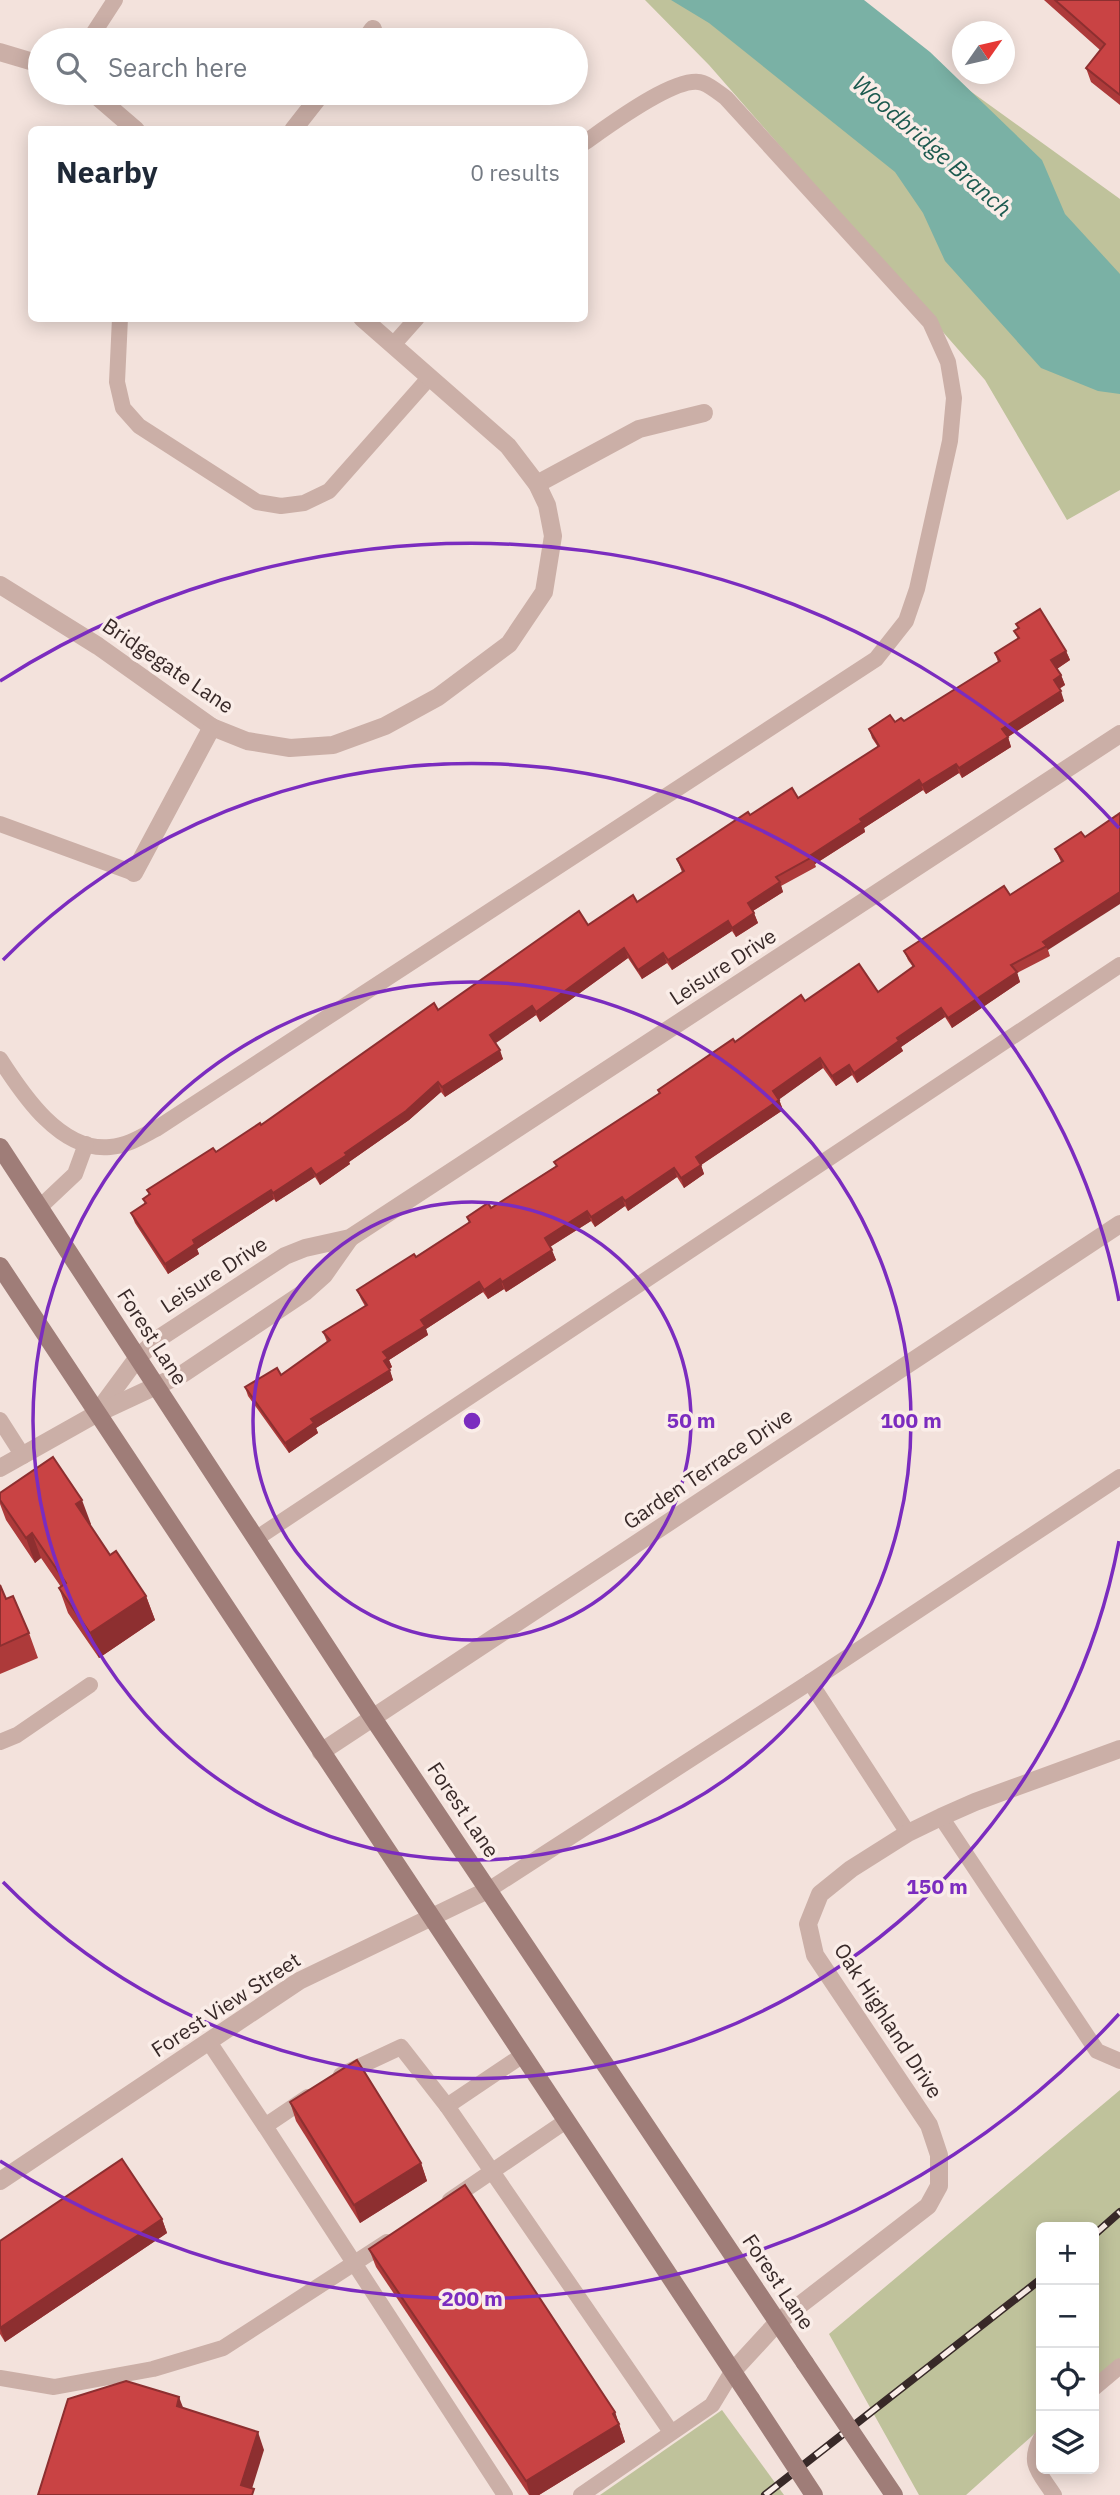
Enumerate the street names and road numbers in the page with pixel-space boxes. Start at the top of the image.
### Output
street label: Bridgegate Lane [98,611,240,719]
street label: Leisure Drive [664,921,781,1011]
street label: Leisure Drive [155,1229,272,1319]
street label: Forest Lane [111,1283,194,1390]
street label: Garden Terrace Drive [617,1401,797,1535]
street label: Forest Lane [422,1756,506,1863]
street label: Oak Highland Drive [828,1937,950,2104]
street label: Forest View Street [145,1945,305,2063]
street label: Forest Lane [737,2228,821,2335]

